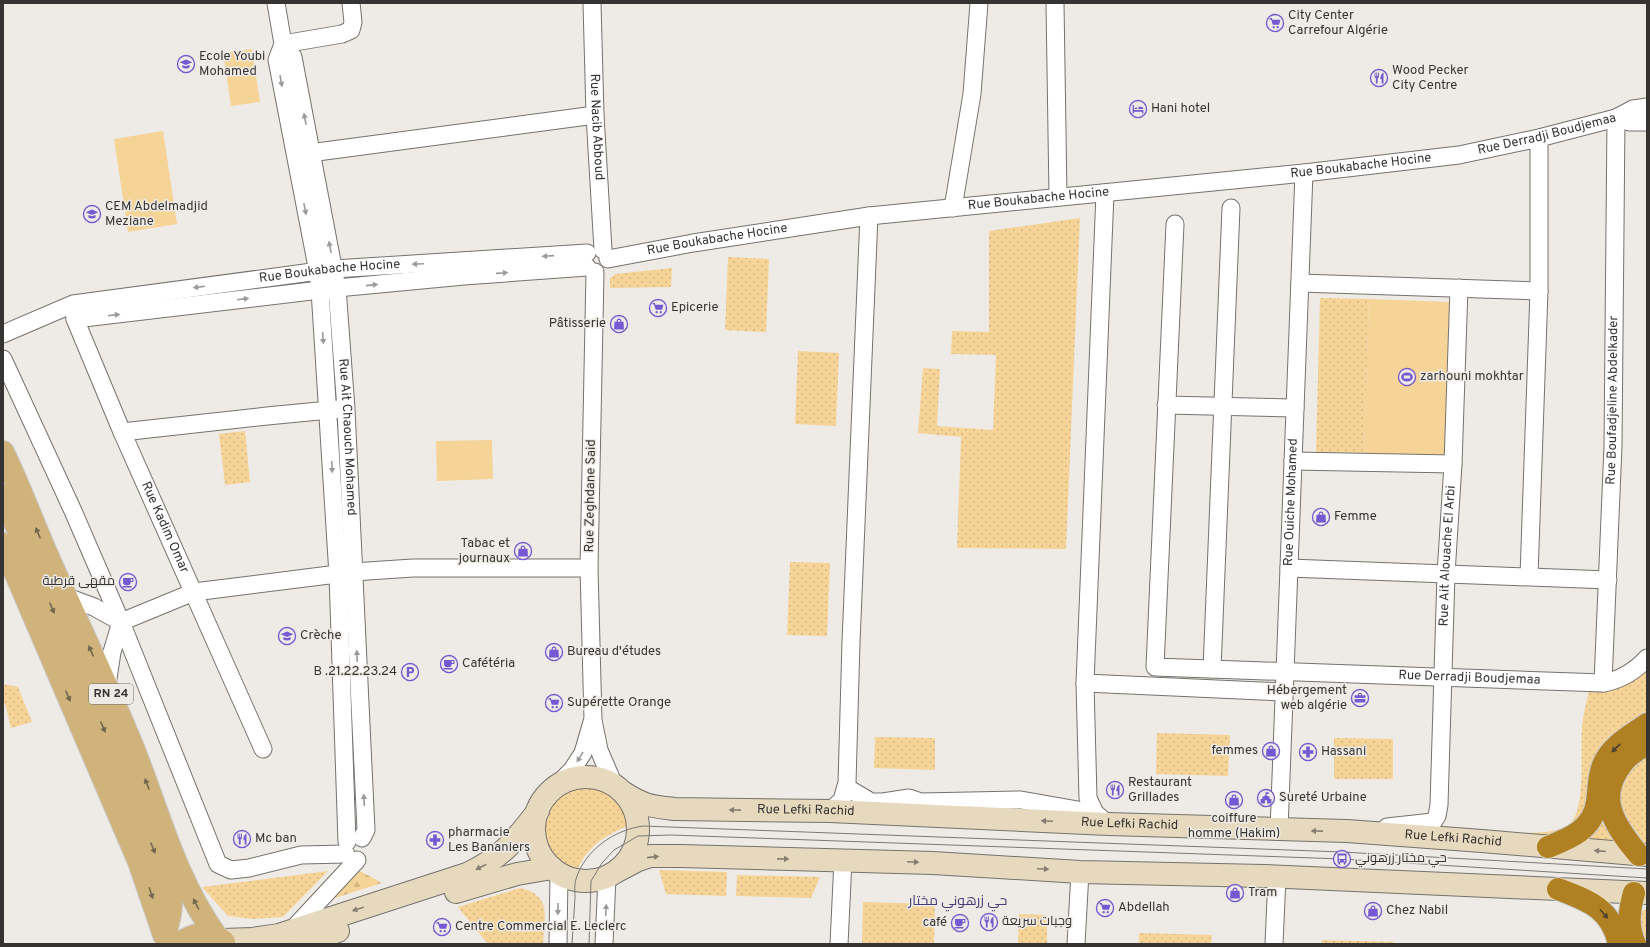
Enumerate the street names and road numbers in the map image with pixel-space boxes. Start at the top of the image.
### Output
street label: Rue Nacib Abboud [586,73,607,181]
street label: Rue Derradji Boudjemaa [1476,110,1618,159]
street label: Rue Boukabache Hocine [1290,150,1432,182]
street label: Rue Boukabache Hocine [967,184,1110,214]
street label: Rue Boukabache Hocine [646,221,789,259]
street label: Rue Boukabache Hocine [258,257,401,287]
street label: Rue Boufadjeline Abdelkader [1603,315,1622,485]
street label: Rue Ait Chaouch Mohamed [334,358,359,516]
street label: Rue Ouiche Mohamed [1281,438,1302,566]
street label: Rue Zeghdane Said [582,439,600,553]
street label: Rue Kadim Omar [137,479,192,576]
street label: Rue Ait Alouache El Arbi [1436,485,1460,627]
street label: Rue Derradji Boudjemaa [1398,668,1541,689]
road number: RN 24 [89,684,133,704]
street label: Rue Lefki Rachid [757,802,855,820]
street label: Rue Lefki Rachid [1080,815,1178,834]
street label: Rue Lefki Rachid [1404,827,1502,851]

